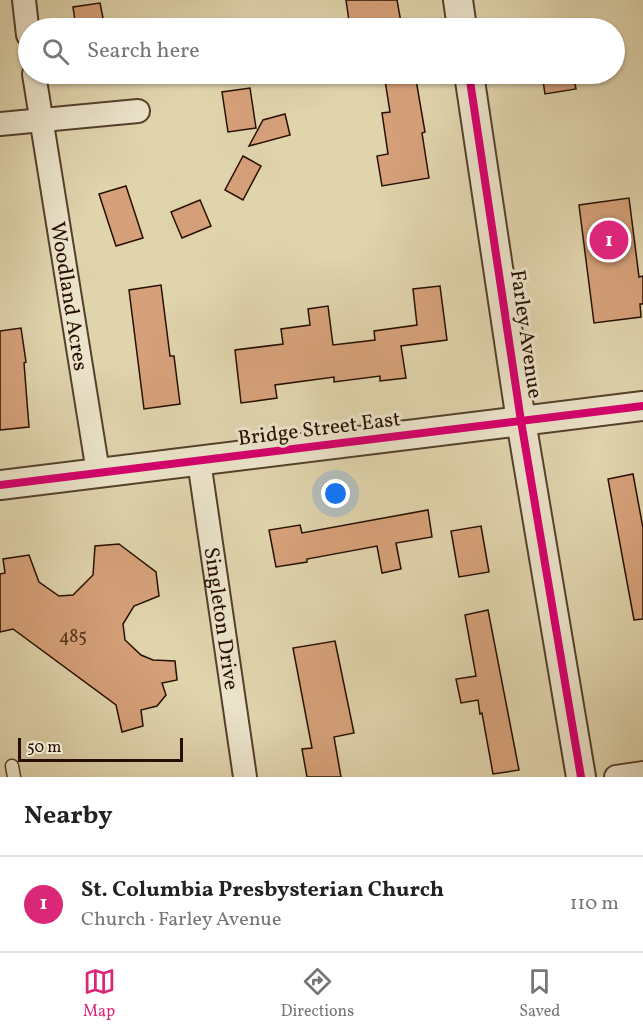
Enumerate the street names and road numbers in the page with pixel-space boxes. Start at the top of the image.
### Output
street label: Woodland Acres [42,220,95,373]
street label: Farley Avenue [502,268,549,400]
street label: Bridge Street East [236,405,402,454]
street label: Singleton Drive [196,545,245,692]

